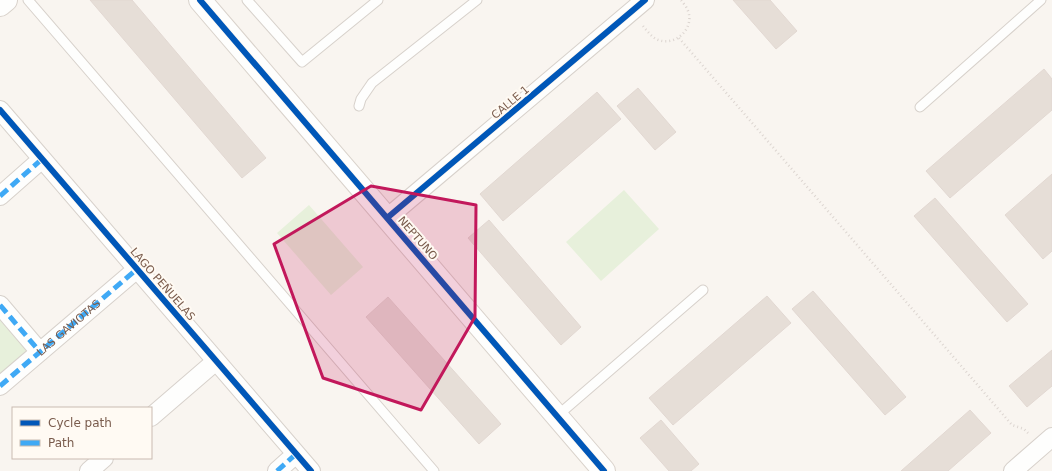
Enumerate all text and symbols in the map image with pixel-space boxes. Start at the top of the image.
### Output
street label: CALLE 1 [489,83,532,122]
street label: NEPTUNO [395,214,440,263]
street label: LAGO PEÑUELAS [128,245,198,323]
street label: LAS GAVIOTAS [34,297,103,359]
legend [12,407,152,459]
text: Cycle path [48,416,112,430]
text: Path [48,436,74,450]

